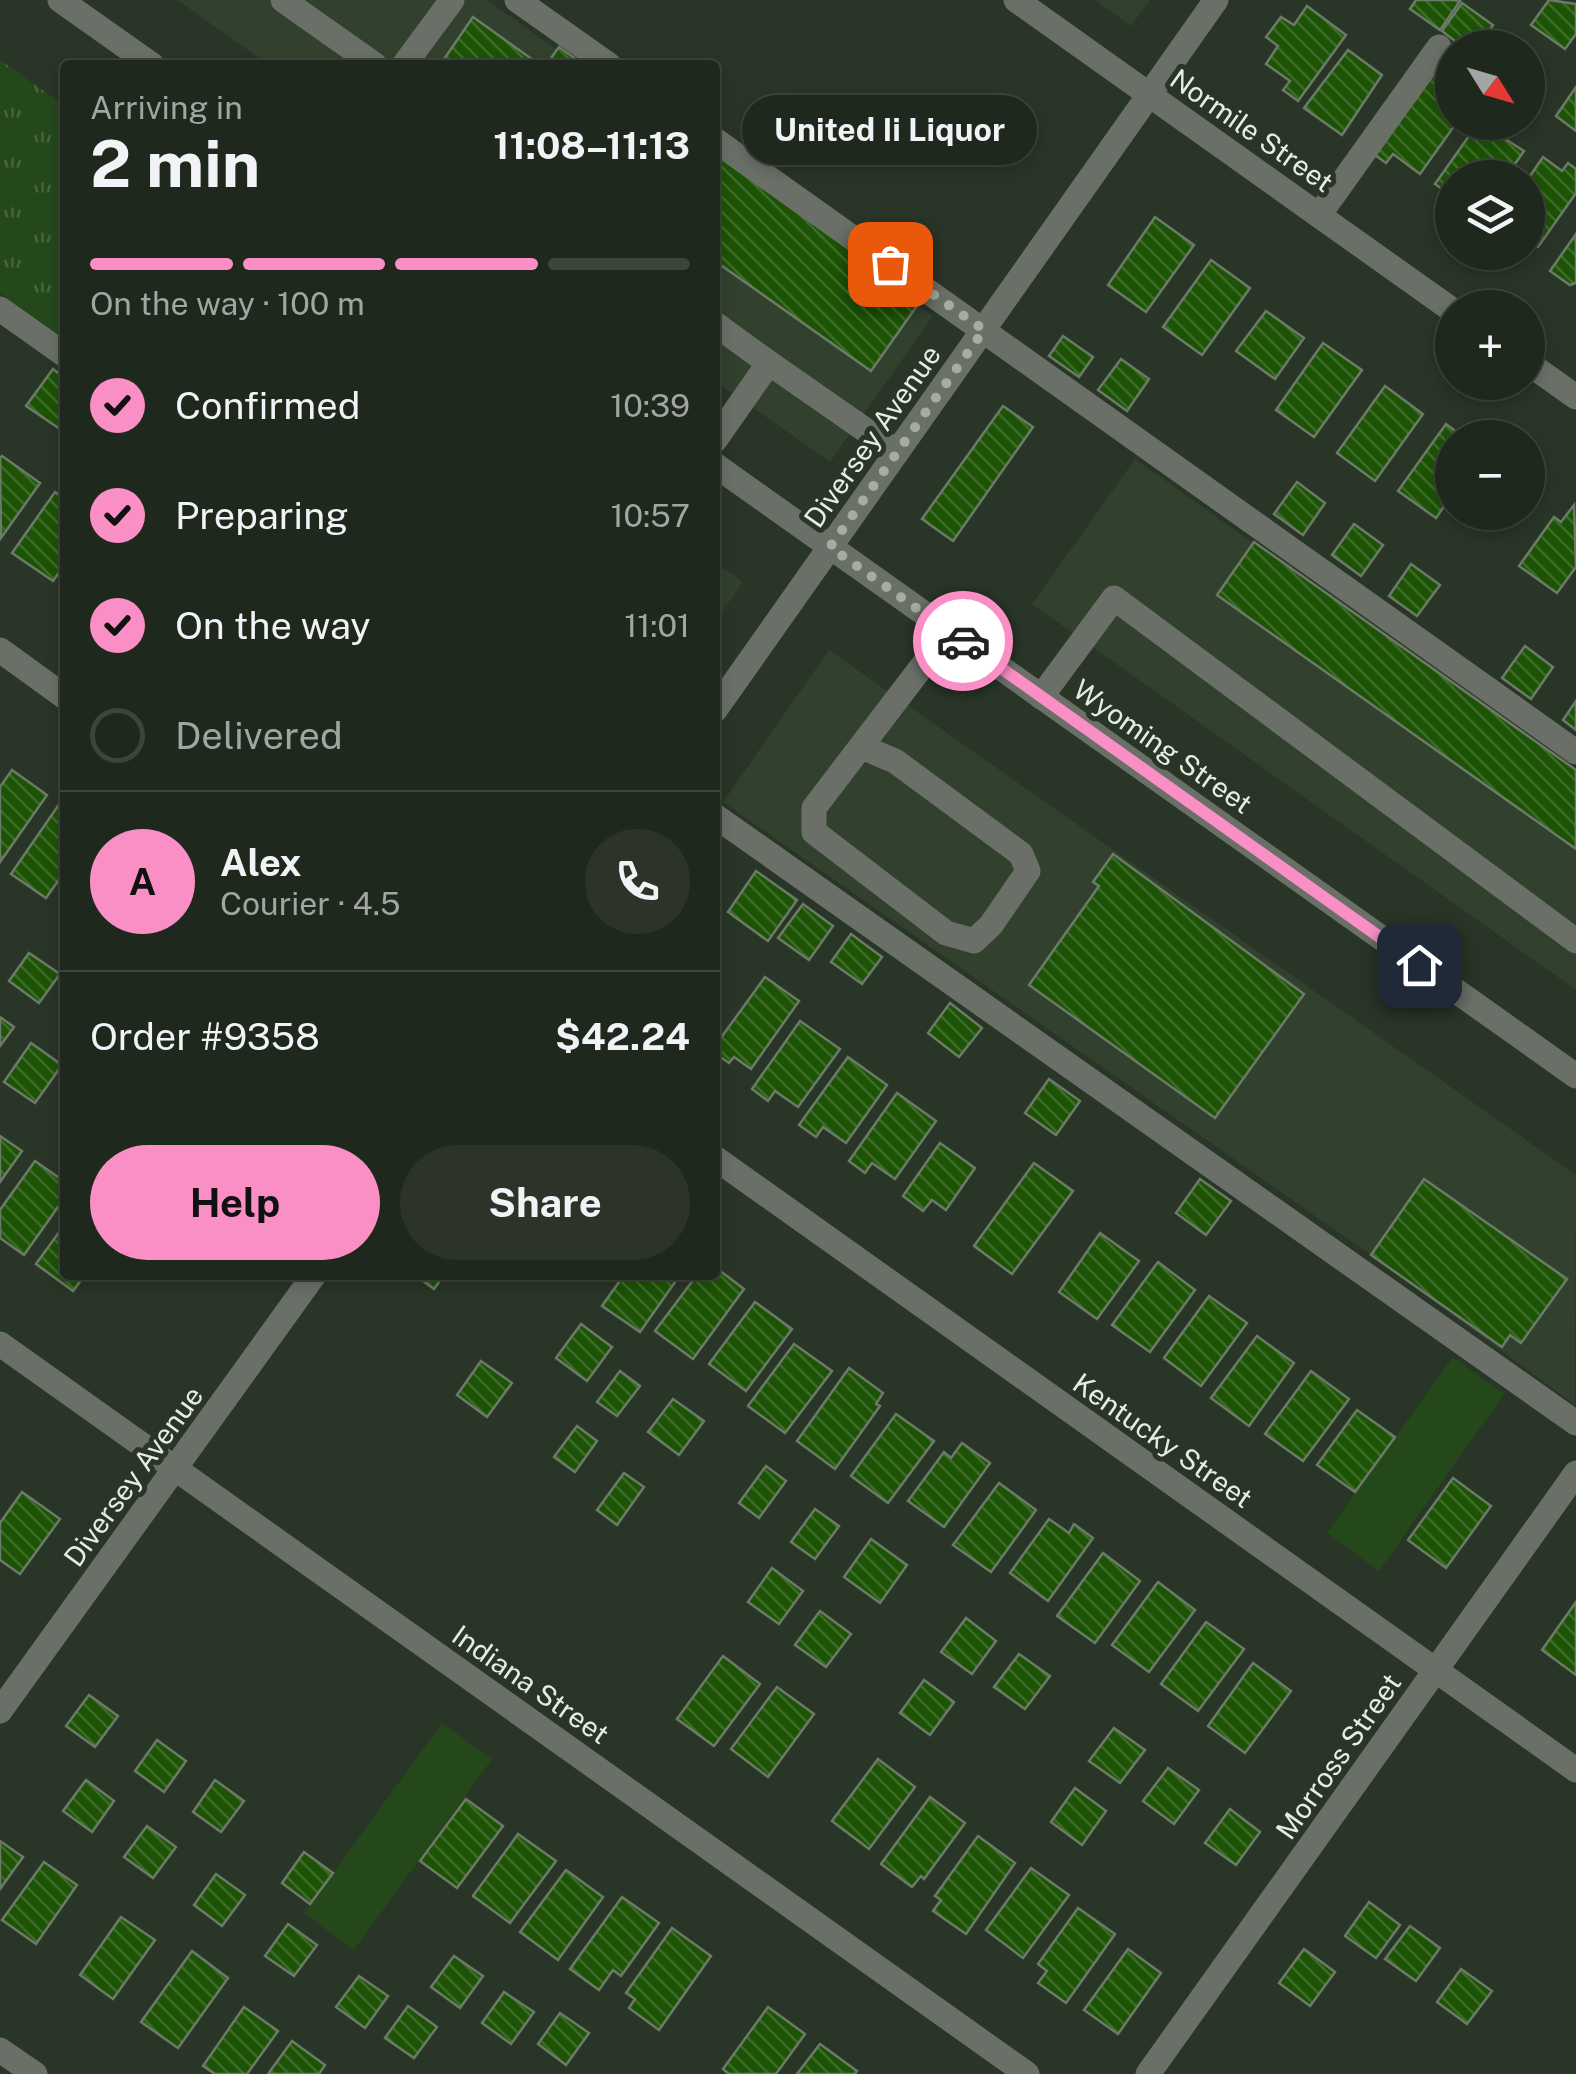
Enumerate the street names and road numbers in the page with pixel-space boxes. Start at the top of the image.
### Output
street label: Normile Street [1164,62,1340,198]
street label: Diversey Avenue [797,339,947,533]
street label: Wyoming Street [1067,672,1259,820]
street label: Kentucky Street [1067,1366,1259,1514]
street label: Diversey Avenue [57,1379,209,1573]
street label: Indiana Street [446,1618,616,1750]
street label: Morross Street [1269,1667,1407,1845]

